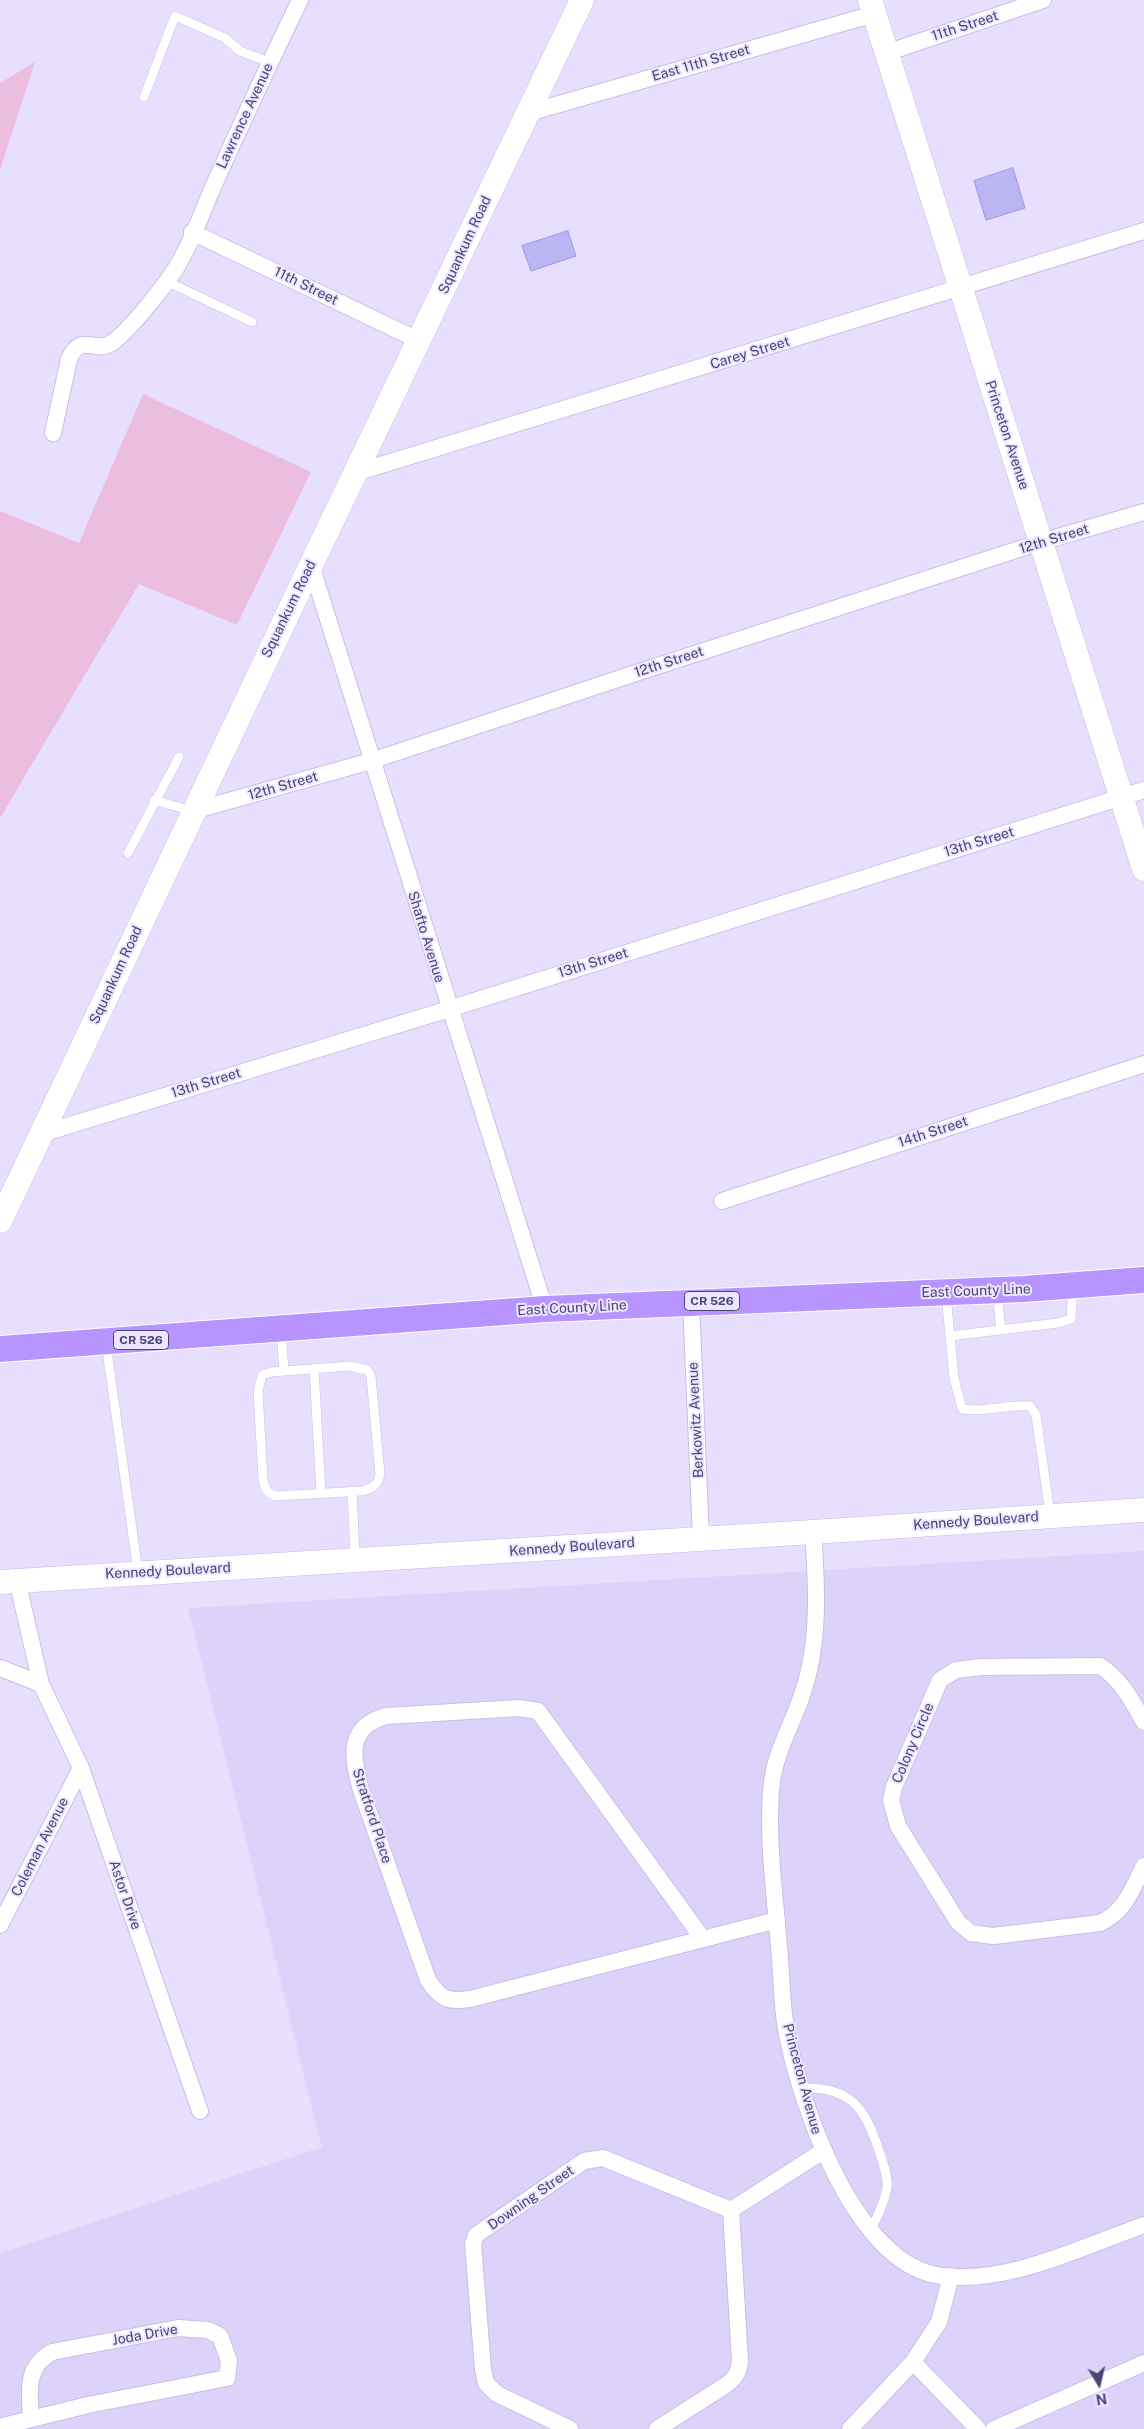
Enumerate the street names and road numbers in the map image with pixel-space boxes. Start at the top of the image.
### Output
street label: 11th Street [929,7,1001,45]
street label: East 11th Street [650,41,752,85]
street label: Lawrence Avenue [213,61,277,171]
street label: Squankum Road [435,193,495,297]
street label: 11th Street [271,263,341,309]
street label: Carey Street [708,333,792,373]
street label: Princeton Avenue [981,378,1033,492]
street label: 12th Street [1017,520,1091,558]
street label: Squankum Road [258,558,320,660]
street label: 12th Street [632,643,706,681]
street label: 12th Street [246,768,320,804]
street label: 13th Street [942,823,1016,861]
street label: Shafto Avenue [404,889,448,985]
street label: Squankum Road [86,923,146,1027]
street label: 13th Street [556,944,630,982]
street label: 13th Street [169,1064,243,1102]
street label: 14th Street [896,1113,970,1151]
street label: East County Line [921,1281,1031,1301]
road number: CR 526 [684,1292,740,1310]
street label: East County Line [517,1297,627,1319]
road number: CR 526 [114,1330,168,1350]
street label: Berkowitz Avenue [685,1362,707,1478]
street label: Kennedy Boulevard [913,1508,1039,1534]
street label: Kennedy Boulevard [509,1534,635,1560]
street label: Kennedy Boulevard [105,1559,231,1583]
street label: Colony Circle [888,1700,938,1786]
street label: Stratford Place [349,1766,395,1866]
street label: Coleman Avenue [8,1795,72,1899]
street label: Astor Drive [105,1858,145,1932]
street label: Princeton Avenue [779,2022,825,2136]
street label: Downing Street [485,2162,577,2234]
street label: Joda Drive [111,2321,179,2349]

